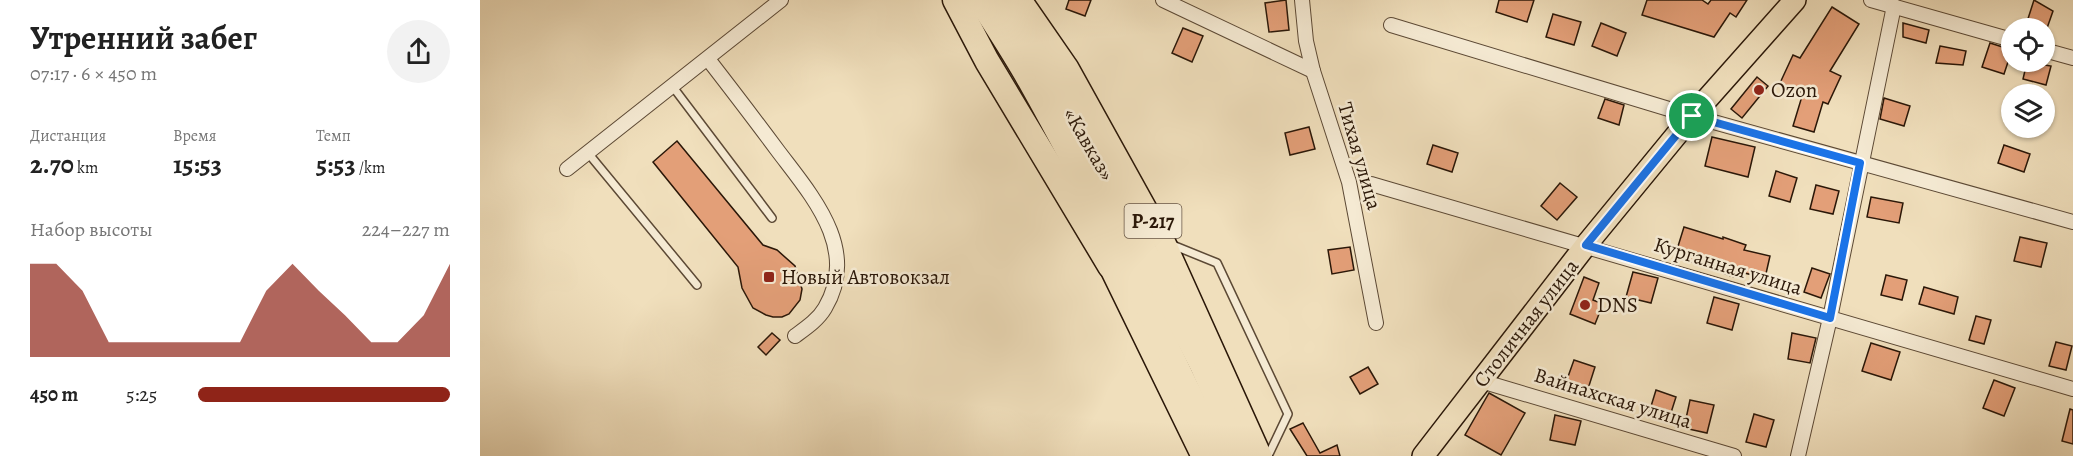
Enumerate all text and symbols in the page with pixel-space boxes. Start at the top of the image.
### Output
text: Утренний забег [30,15,257,60]
map controls [2001,18,2055,138]
button: locate [2001,18,2055,72]
button: share [387,20,450,83]
text: 07:17 · 6 × 450 m [30,60,157,87]
place label: Ozon [1771,76,1817,104]
marker: Ozon [1752,83,1766,97]
button: layers [2001,84,2055,138]
pin [1666,90,1717,141]
street label: Тихая улица [1331,99,1389,213]
icon: arrive [1675,99,1708,132]
street label: «Кавказ» [1057,102,1121,186]
text: Дистанция [30,125,106,147]
text: Время [173,125,217,147]
text: Темп [316,125,351,147]
text: 2.70 [30,147,74,182]
text: 15:53 [173,147,222,182]
text: 5:53 [316,147,356,182]
text: km [74,157,98,179]
text: /km [356,157,385,179]
road number: Р-217 [1124,204,1182,238]
text: Набор высоты [30,216,153,243]
text: 224–227 m [362,216,450,243]
street label: Курганная улица [1650,230,1806,302]
street label: Столичная улица [1467,253,1585,393]
place label: Новый Автовокзал [781,263,950,291]
marker: Новый Автовокзал [762,270,776,284]
place label: DNS [1597,291,1638,319]
marker: DNS [1578,298,1592,312]
street label: Вайнахская улица [1531,361,1696,435]
text: 450 m [30,381,78,408]
text: 5:25 [126,381,157,408]

